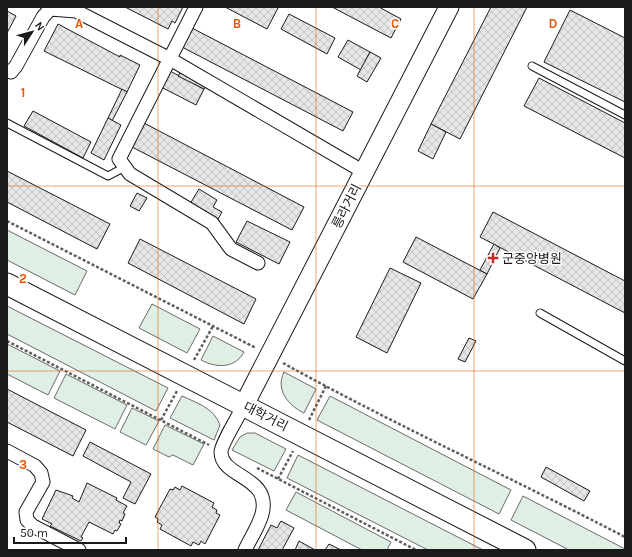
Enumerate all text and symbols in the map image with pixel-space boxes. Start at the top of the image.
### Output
north arrow [12,12,52,52]
text: A [75,16,83,31]
text: B [233,16,241,31]
text: C [391,16,399,31]
text: D [549,16,558,31]
text: N [32,19,47,33]
text: 1 [21,85,25,100]
street label: 릉라거리 [329,182,364,231]
place label: 군중앙병원 [502,251,562,266]
marker: 군중앙병원 [487,252,499,264]
text: 2 [19,271,27,286]
street label: 대학거리 [241,399,290,434]
text: 3 [19,457,27,472]
scale bar [14,519,126,545]
text: 50 m [20,526,48,540]

